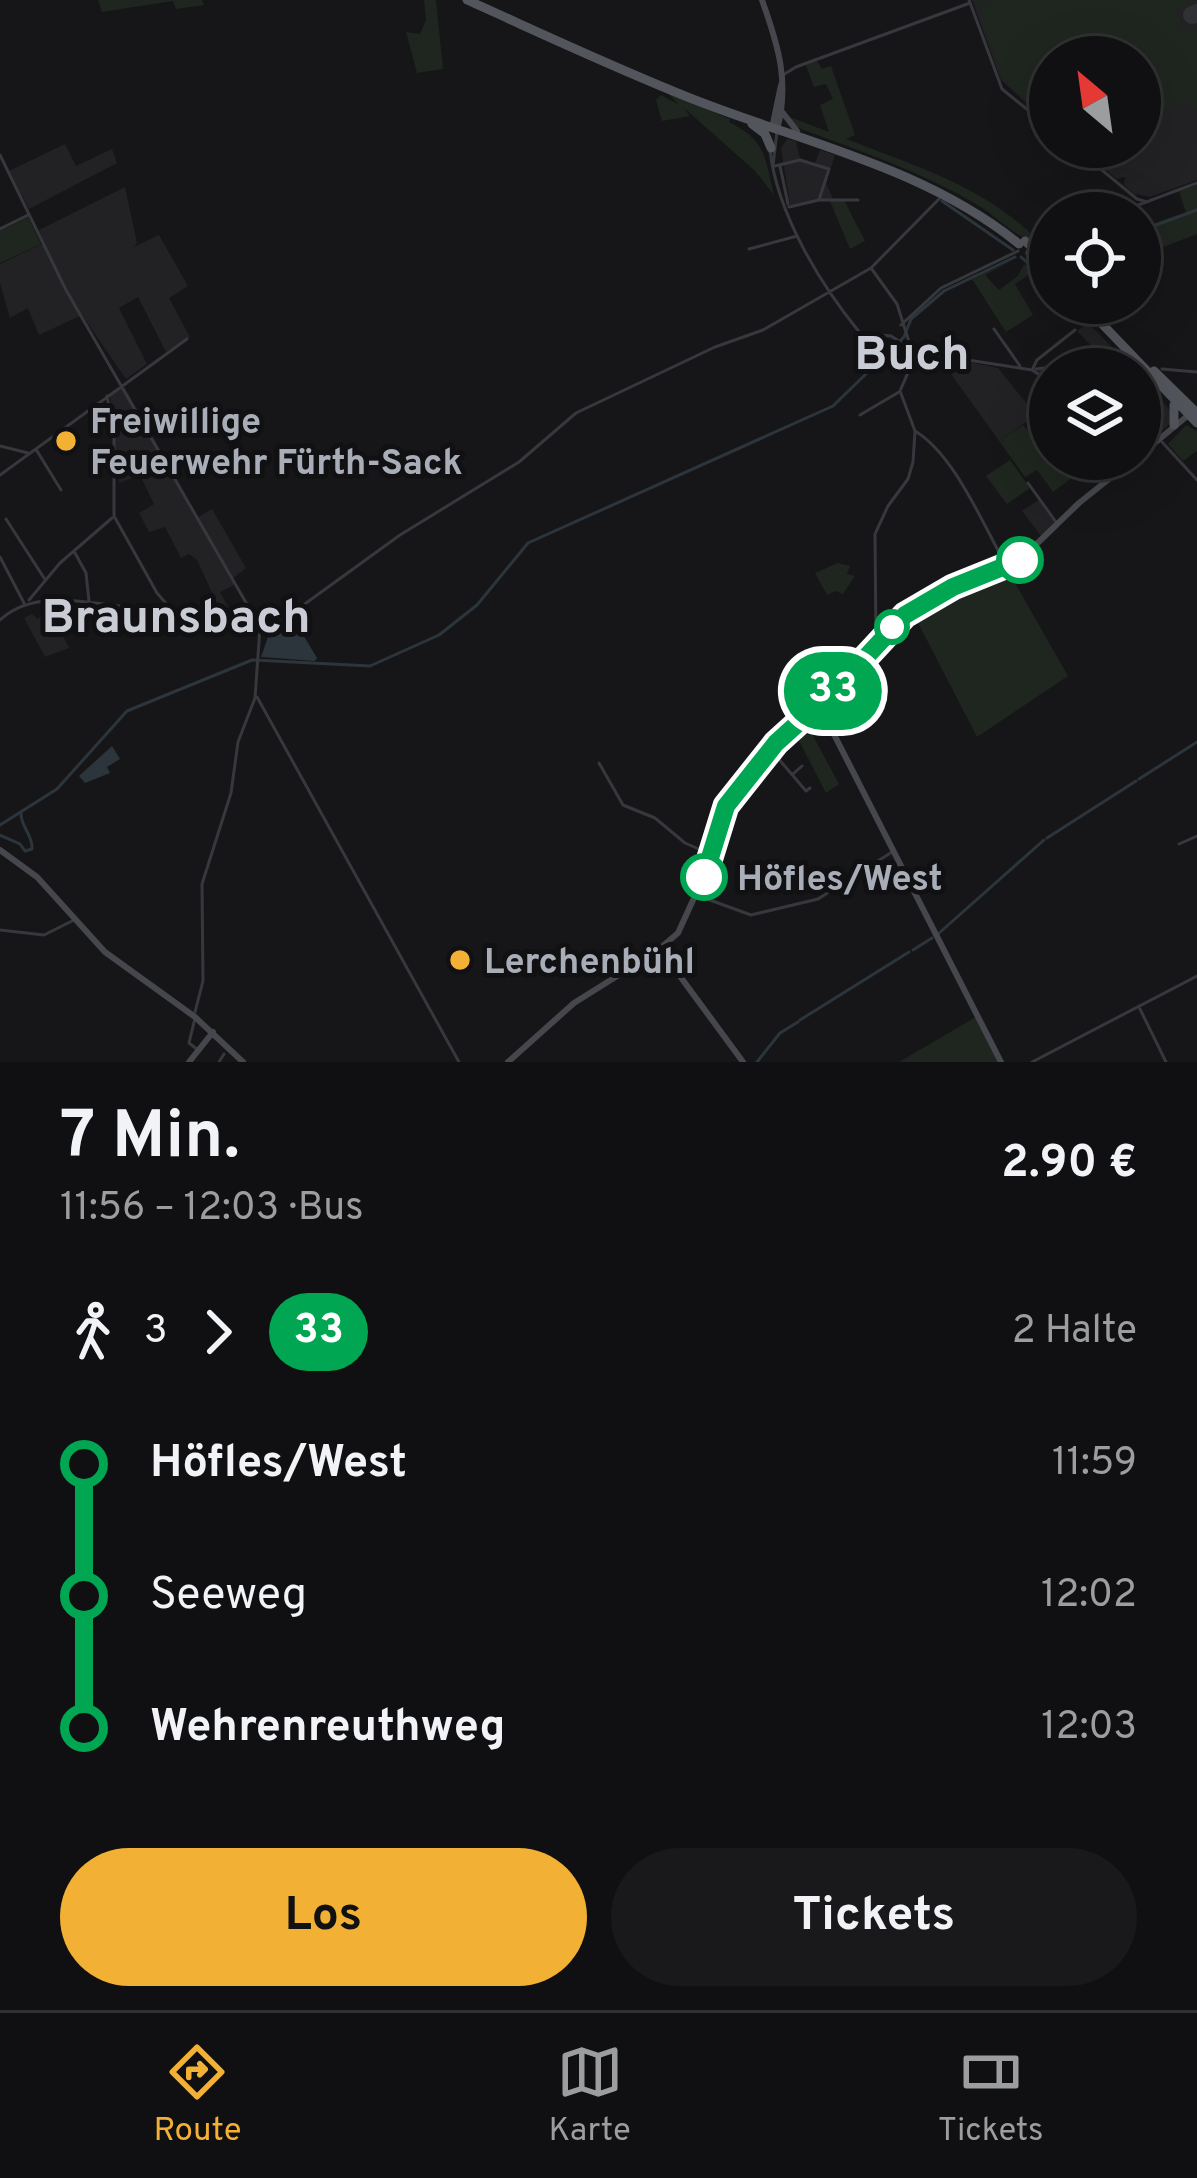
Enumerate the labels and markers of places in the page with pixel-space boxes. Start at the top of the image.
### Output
place label: Freiwillige Feuerwehr Fürth-Sack [90,401,463,488]
marker: Freiwillige Feuerwehr Fürth-Sack [53,428,79,454]
unlabelled marker [998,538,1042,582]
unlabelled marker [876,611,908,643]
marker: Höfles/West [682,855,726,899]
place label: Höfles/West [737,858,943,904]
place label: Lerchenbühl [484,941,695,987]
marker: Lerchenbühl [447,947,473,973]

